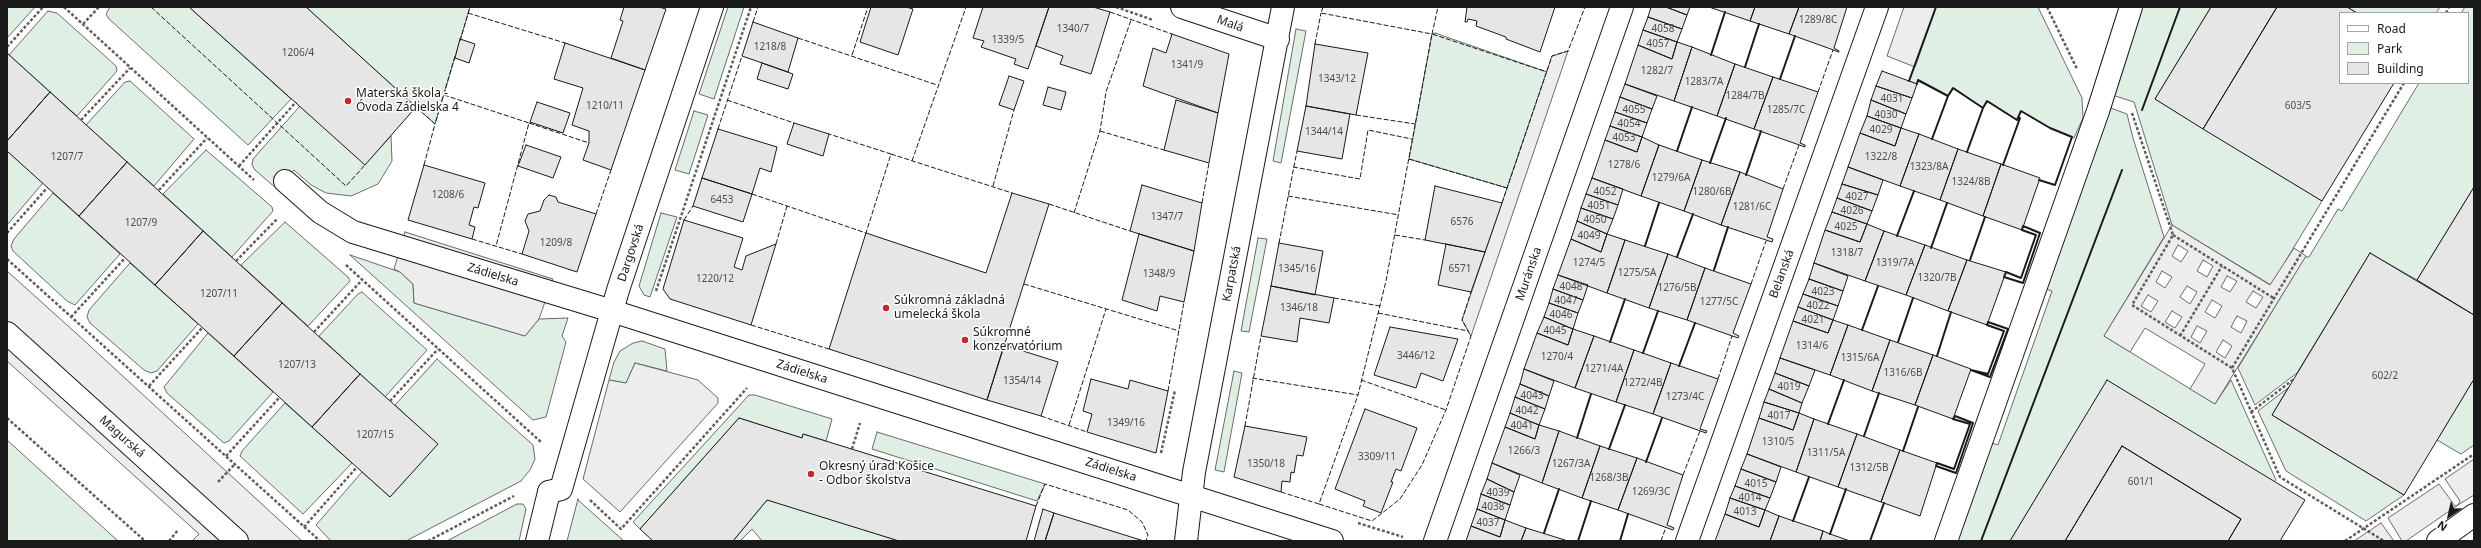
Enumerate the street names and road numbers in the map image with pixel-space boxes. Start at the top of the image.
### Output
street label: Malá [1215,13,1245,35]
street label: Dargovská [615,222,647,284]
street label: Karpatská [1220,245,1244,303]
street label: Muránska [1513,245,1545,303]
street label: Belanská [1767,248,1797,300]
street label: Zádielska [466,260,520,290]
street label: Zádielska [775,357,829,387]
street label: Magurská [96,413,148,461]
street label: Zádielska [1084,455,1138,485]

